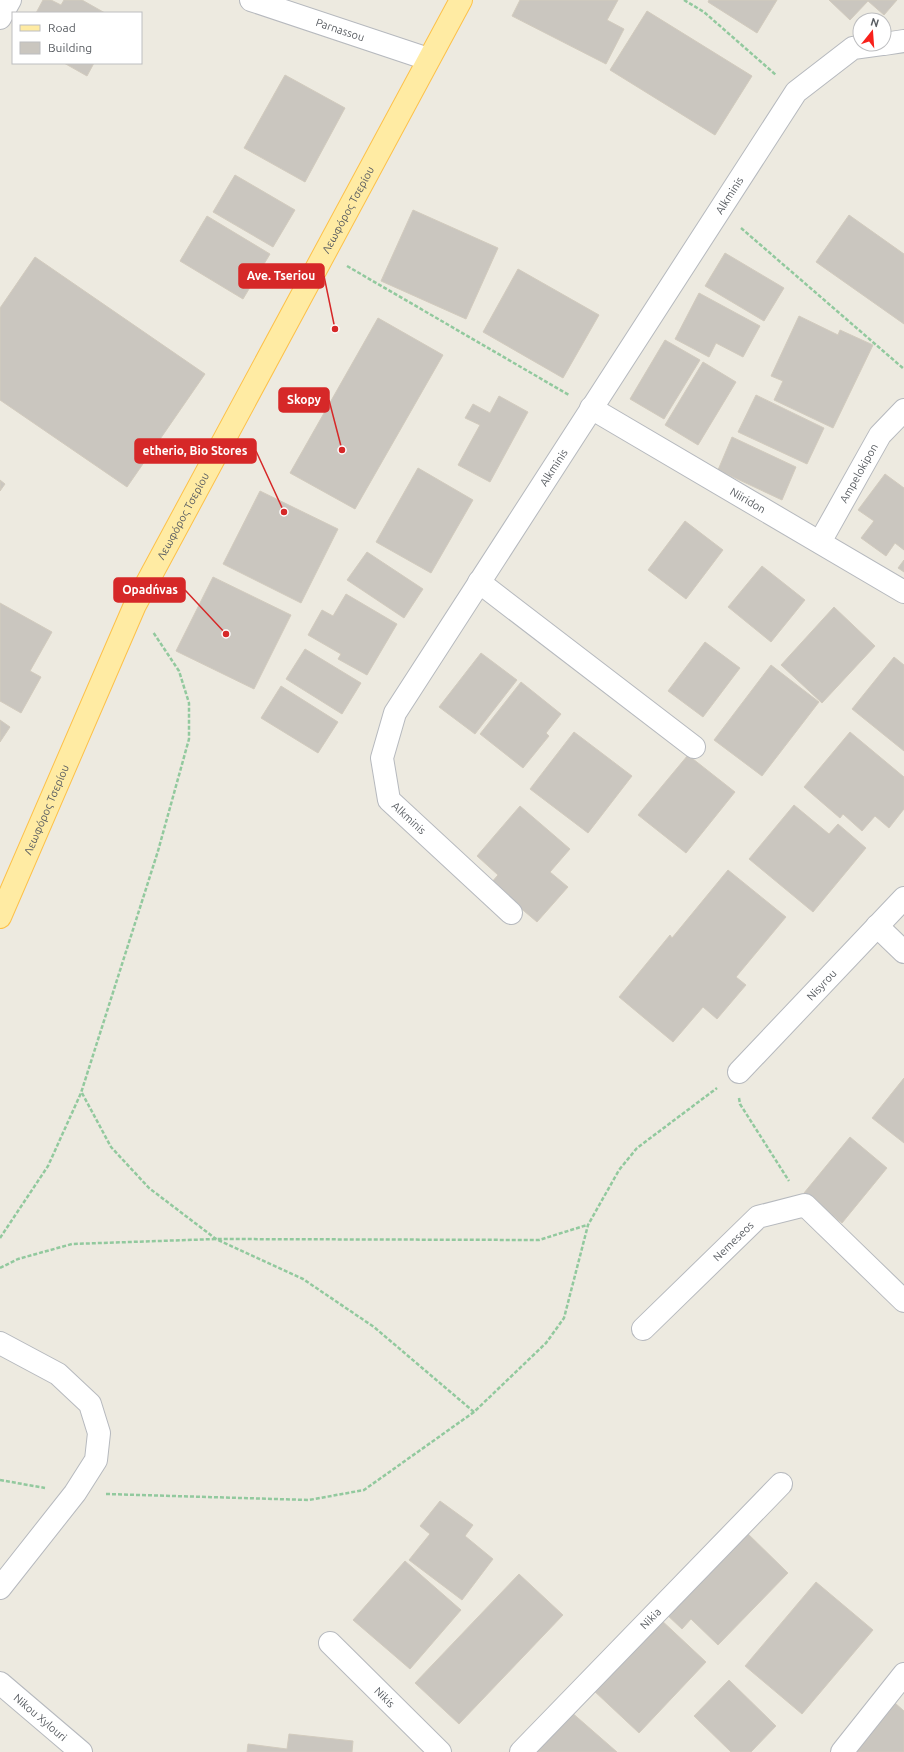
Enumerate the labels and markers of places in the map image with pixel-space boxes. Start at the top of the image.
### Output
callout: Ave. Tseriou [239,264,324,288]
callout: Skopy [279,388,329,412]
callout: etherio, Bio Stores [135,439,256,463]
callout: Opadńvas [114,578,185,602]

